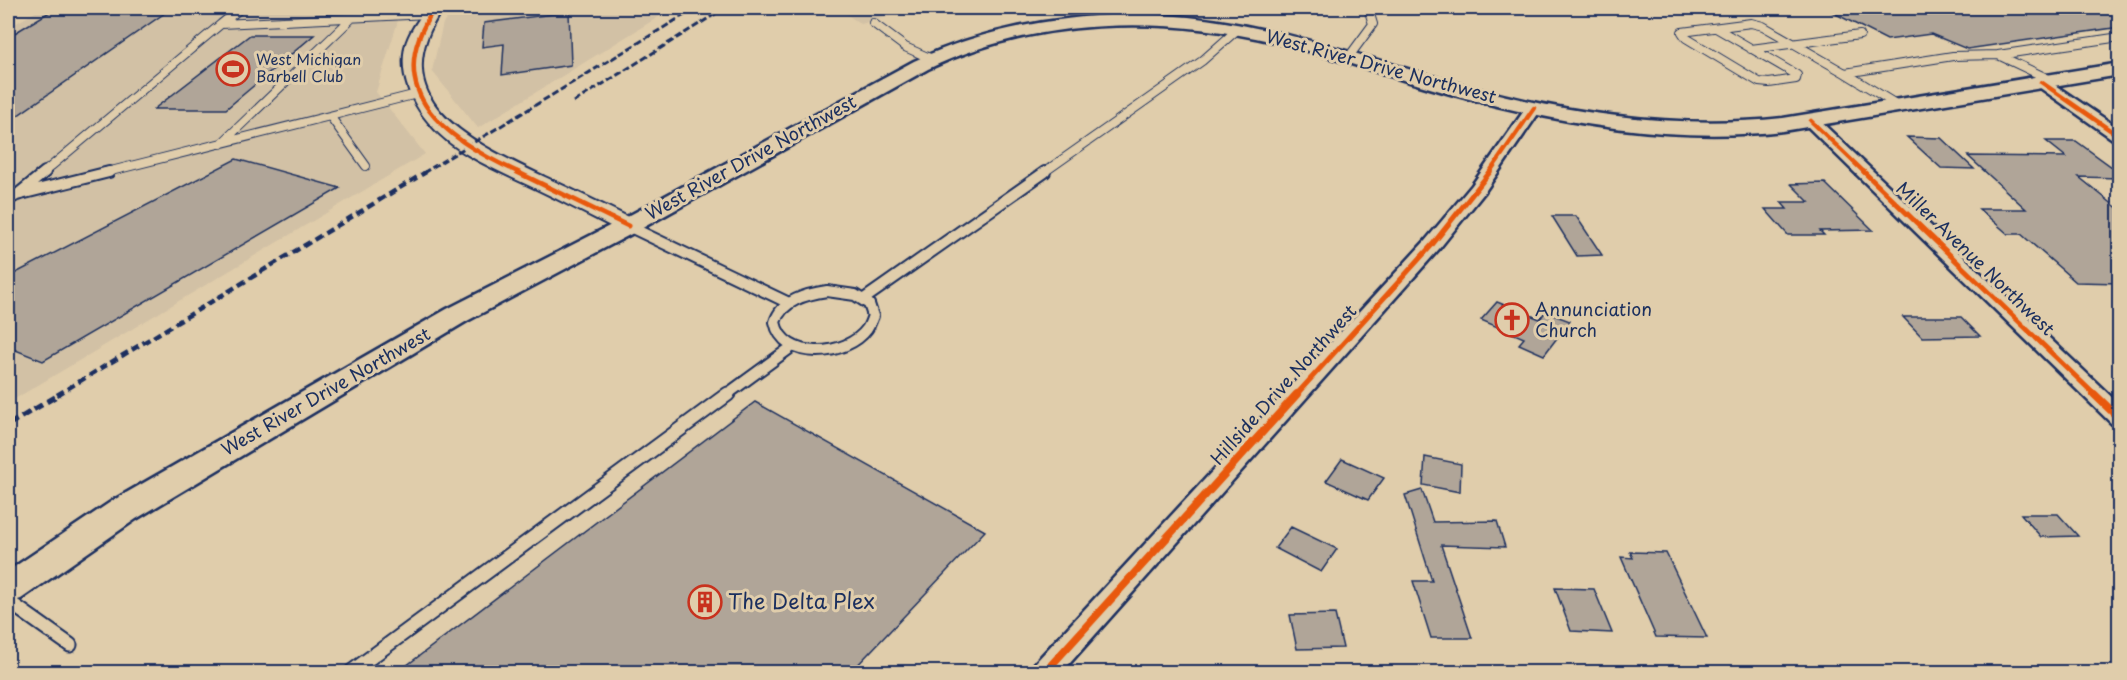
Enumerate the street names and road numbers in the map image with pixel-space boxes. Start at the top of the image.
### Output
street label: West River Drive Northwest [1263,22,1500,109]
street label: West River Drive Northwest [640,87,861,226]
street label: Miller Avenue Northwest [1891,175,2061,341]
street label: Hillside Drive Northwest [1203,298,1362,470]
street label: West River Drive Northwest [216,320,435,462]

